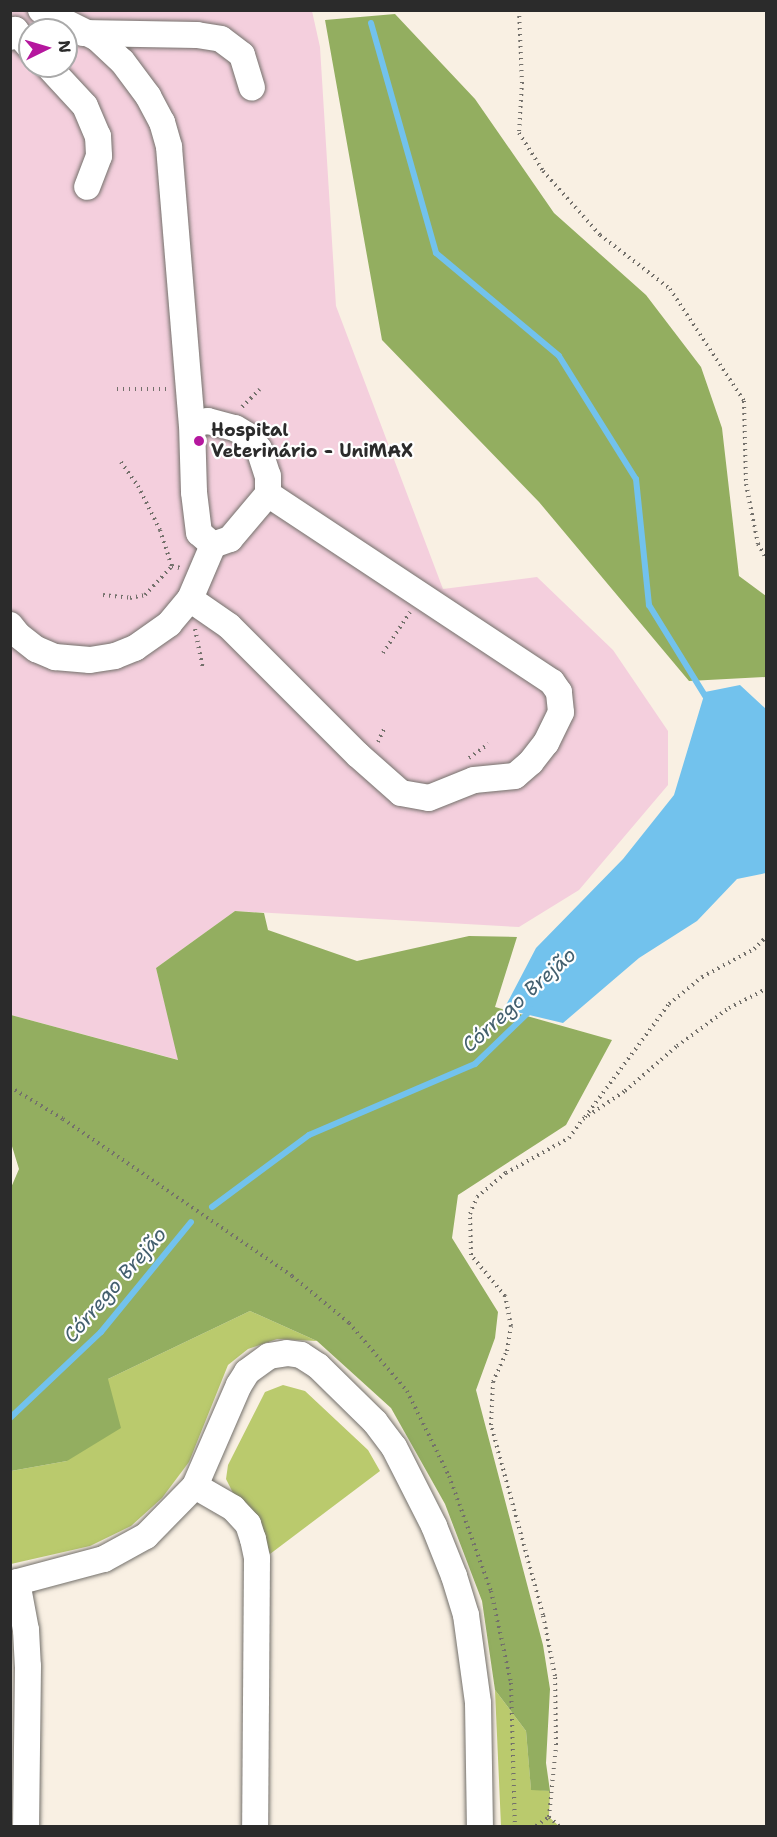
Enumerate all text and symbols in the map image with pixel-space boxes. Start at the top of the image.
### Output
north arrow [18,18,78,78]
text: N [53,39,75,54]
place label: Hospital Veterinário - UniMAX [211,420,413,462]
marker: Hospital Veterinário - UniMAX [192,434,206,448]
water label: Córrego Brejão [457,943,581,1057]
water label: Córrego Brejão [58,1222,172,1348]

